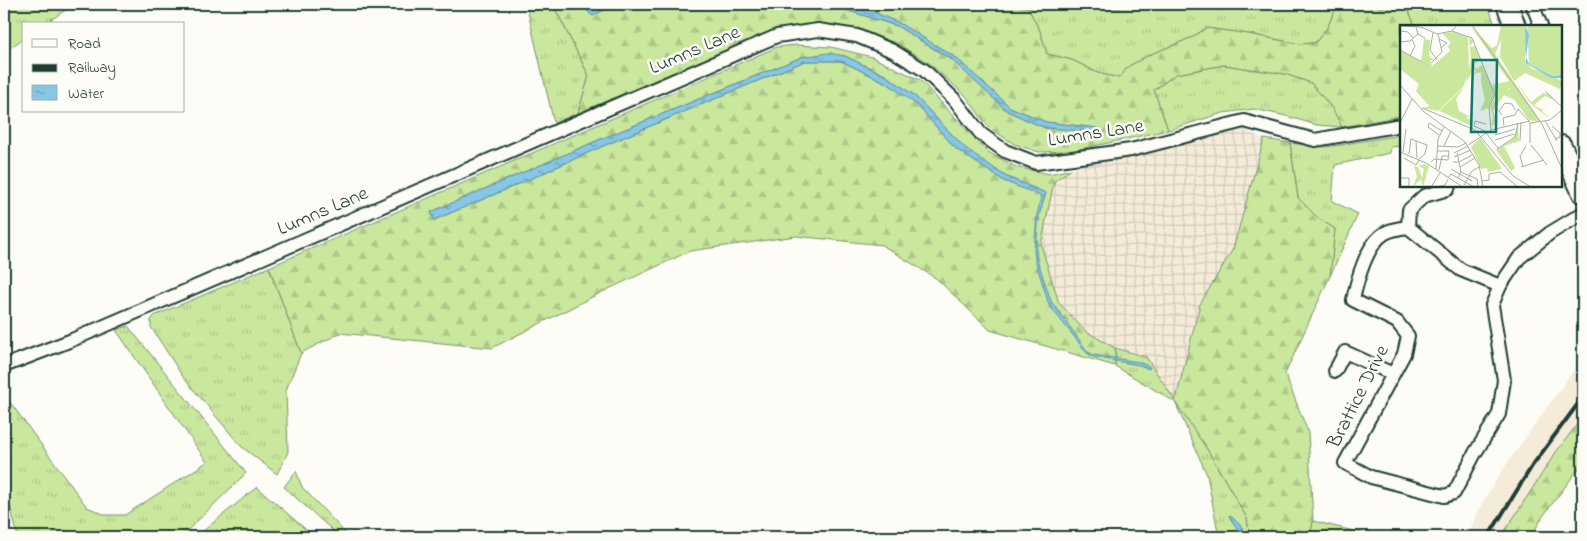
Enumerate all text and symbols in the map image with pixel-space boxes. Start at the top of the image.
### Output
street label: Lumns Lane [645,19,745,83]
legend [22,22,185,112]
inset map [1400,25,1562,188]
text: Road [68,33,101,55]
text: Railway [68,57,116,80]
text: Water [68,83,104,105]
street label: Lumns Lane [1046,112,1146,156]
street label: Lumns Lane [273,180,373,244]
street label: Brattice Drive [1320,340,1397,454]

